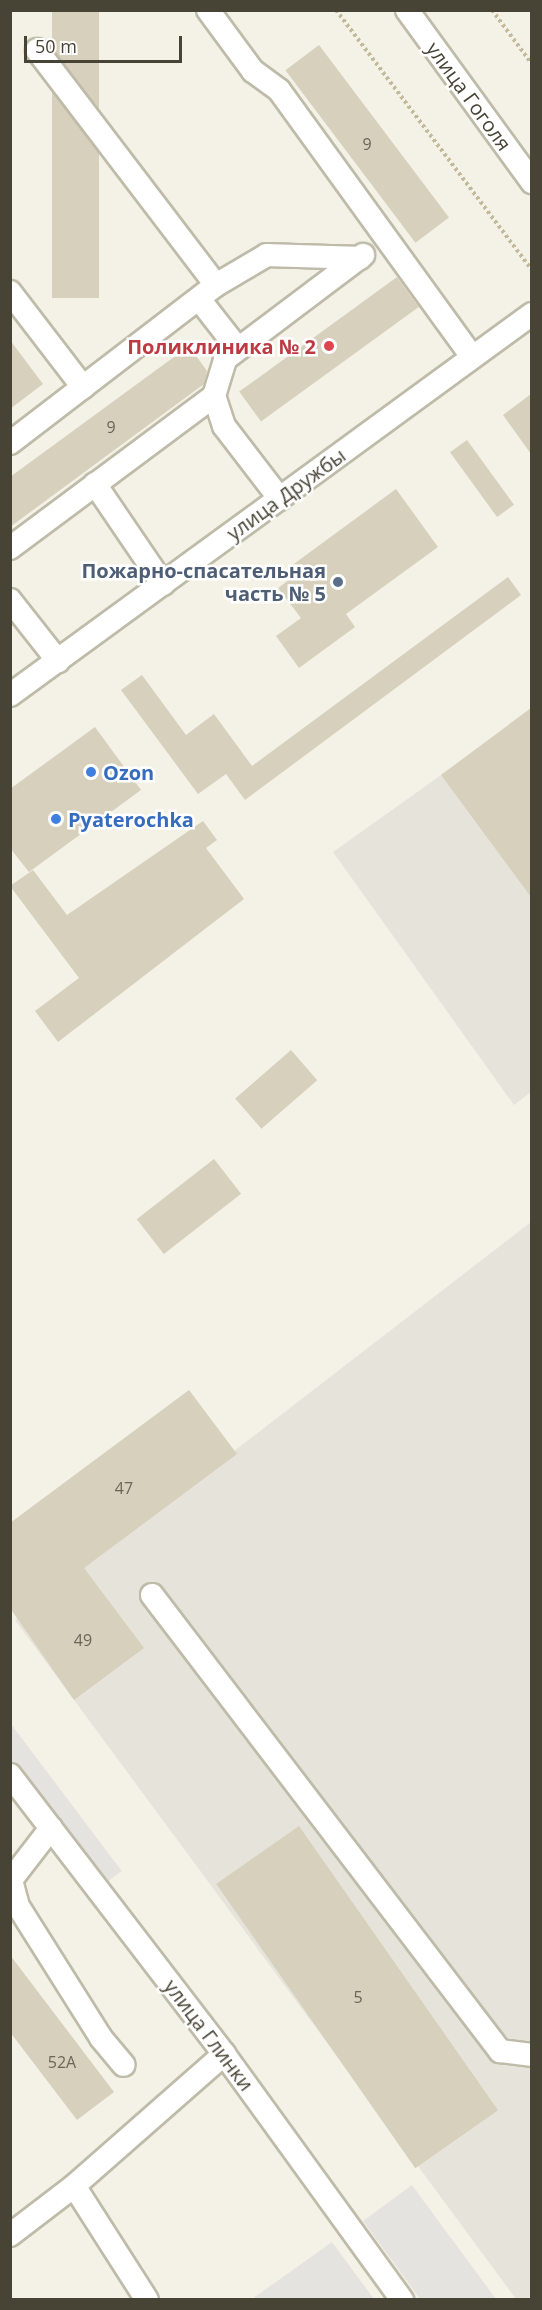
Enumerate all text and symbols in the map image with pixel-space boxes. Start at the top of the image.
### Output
scale bar [27,24,184,62]
text: 50 m [35,34,77,58]
street label: улица Гоголя [421,37,517,155]
house number: 9 [362,134,372,154]
place label: Поликлиника № 2 [127,334,316,358]
marker: Поликлиника № 2 [320,337,338,355]
house number: 9 [106,417,116,437]
street label: улица Дружбы [222,443,350,545]
place label: Пожарно-спасательная часть № 5 [81,558,326,605]
marker: Пожарно-спасательная часть № 5 [331,575,345,589]
place label: Ozon [103,760,154,784]
marker: Ozon [84,765,98,779]
place label: Pyaterochka [68,807,194,831]
marker: Pyaterochka [49,812,63,826]
house number: 47 [115,1478,133,1498]
house number: 49 [74,1630,92,1650]
street label: улица Глинки [159,1975,259,2095]
house number: 5 [353,1987,363,2007]
house number: 52А [48,2052,76,2072]

